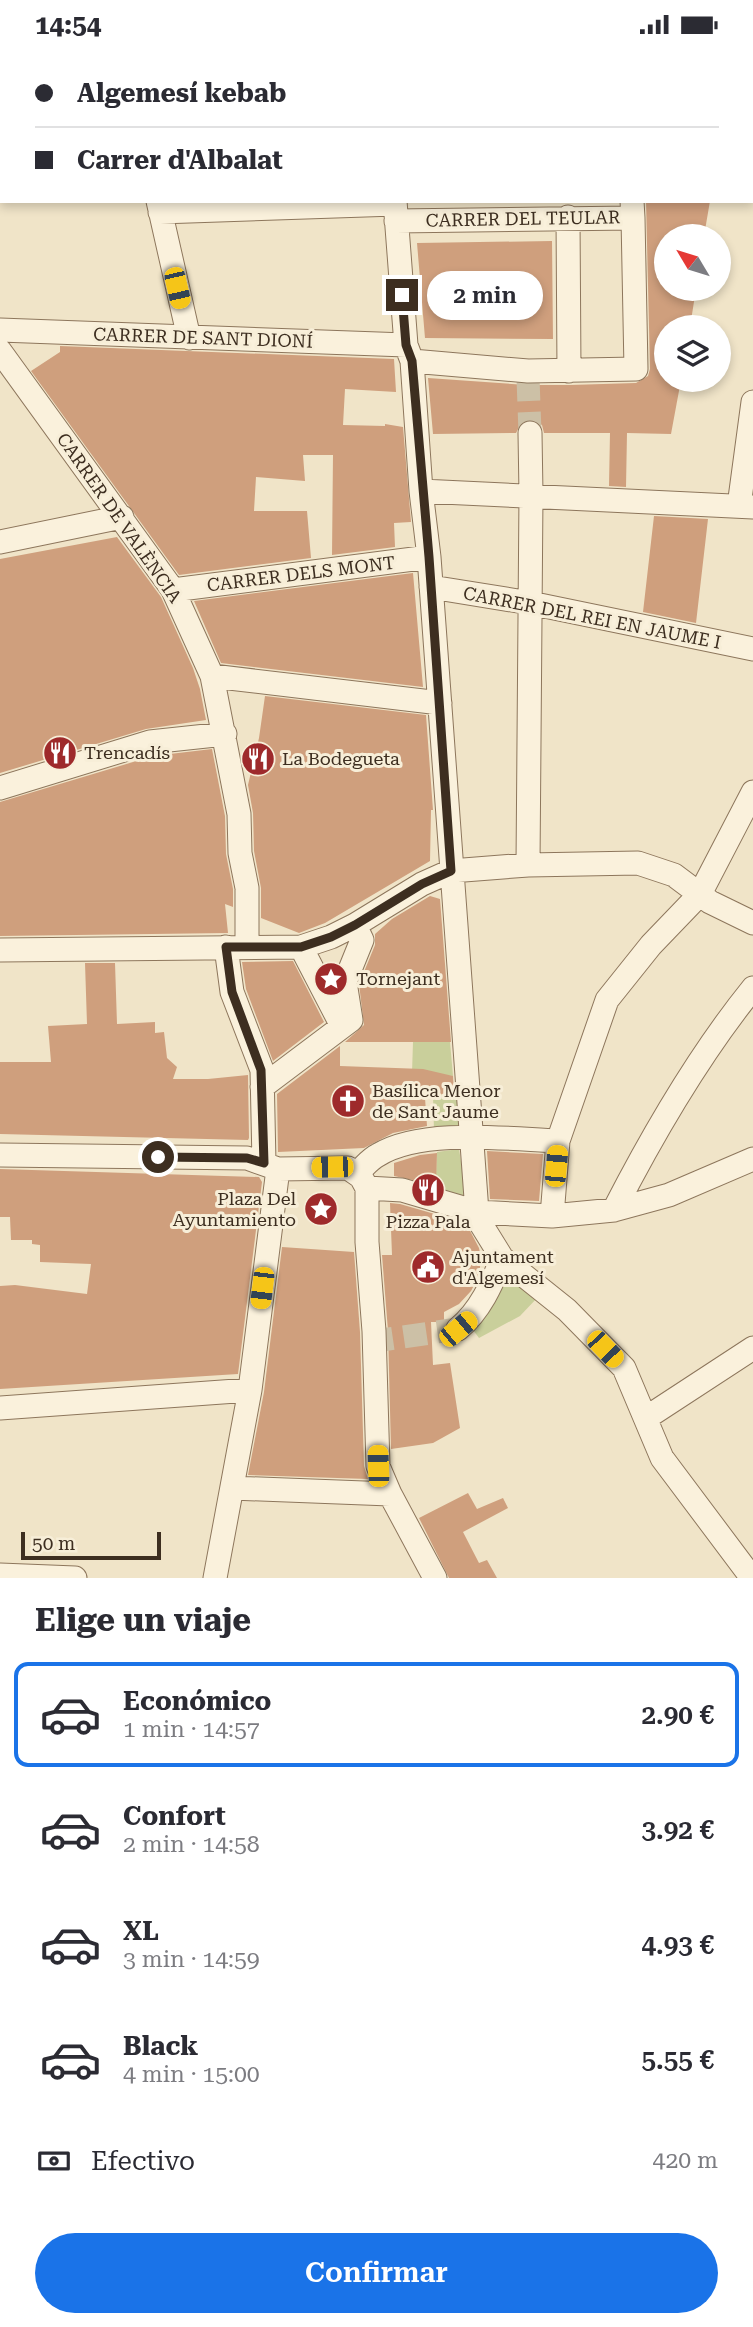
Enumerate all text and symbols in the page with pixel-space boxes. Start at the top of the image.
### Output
text: 14:54 [35,10,101,40]
text: Algemesí kebab [77,78,286,108]
text: Carrer d'Albalat [77,145,283,175]
street label: CARRER DEL TEULAR [425,206,621,231]
north arrow [654,224,732,301]
map controls [654,224,731,392]
car [163,265,192,311]
callout: 2 min [426,271,542,319]
route end [386,279,418,311]
text: 2 min [453,282,517,309]
button: layers [654,315,731,392]
street label: CARRER DE SANT DIONÍ [93,323,313,352]
street label: CARRER DE VALÈNCIA [53,429,186,607]
street label: CARRER DELS MONT [206,552,396,595]
street label: CARRER DEL REI EN JAUME I [461,582,723,653]
restaurant icon: Trencadís [41,734,79,772]
restaurant icon: La Bodegueta [239,740,277,778]
place label: Trencadís [84,742,170,763]
place label: La Bodegueta [282,748,400,769]
place icon: Tornejant [312,960,350,998]
place label: Tornejant [356,968,440,989]
place label: Basílica Menor de Sant Jaume [372,1080,501,1122]
church icon: Basílica Menor de Sant Jaume [329,1082,367,1120]
route start [142,1141,174,1173]
car [544,1144,569,1188]
car [311,1156,354,1178]
restaurant icon: Pizza Pala [409,1171,447,1209]
place label: Plaza Del Ayuntamiento [173,1188,296,1230]
place icon: Plaza Del Ayuntamiento [302,1190,340,1228]
place label: Pizza Pala [386,1211,471,1232]
place label: Ajuntament d'Algemesí [452,1246,554,1288]
public building icon: Ajuntament d'Algemesí [409,1248,447,1286]
car [250,1266,275,1310]
car [436,1307,481,1351]
car [583,1327,628,1371]
car [367,1445,390,1487]
scale bar [21,1529,161,1561]
text: 50 m [32,1532,75,1555]
text: Elige un viaje [35,1601,251,1639]
icon: car [39,1683,102,1746]
text: Económico [123,1686,271,1716]
text: 2.90 € [642,1700,714,1730]
text: 1 min · 14:57 [123,1716,260,1743]
icon: car [39,1798,102,1861]
text: Confort [123,1801,226,1831]
text: 3.92 € [642,1815,714,1845]
text: 2 min · 14:58 [123,1831,260,1858]
icon: car [39,1913,102,1976]
text: XL [123,1916,159,1946]
text: 4.93 € [642,1930,714,1960]
text: 3 min · 14:59 [123,1946,260,1973]
icon: car [39,2028,102,2091]
text: Black [123,2031,198,2061]
text: 5.55 € [642,2045,714,2075]
text: 4 min · 15:00 [123,2061,260,2088]
icon: cash [35,2142,73,2180]
text: Efectivo [91,2146,195,2176]
text: 420 m [653,2147,718,2174]
button: Confirmar [35,2233,718,2313]

